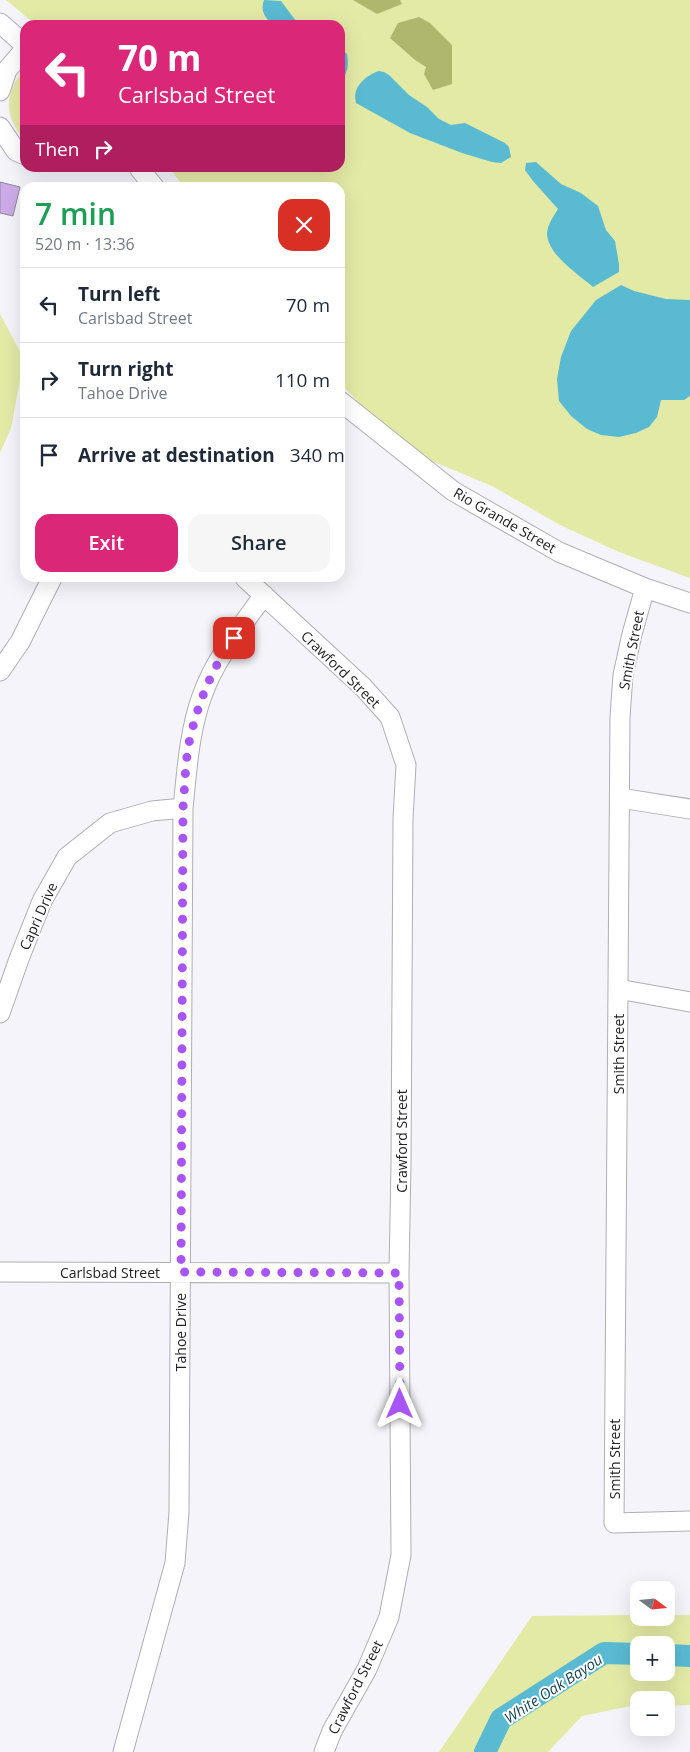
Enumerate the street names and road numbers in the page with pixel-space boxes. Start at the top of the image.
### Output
street label: Rio Grande Street [450,483,560,557]
street label: Smith Street [614,609,648,691]
street label: Crawford Street [297,626,385,712]
street label: Capri Drive [15,879,61,953]
street label: Smith Street [609,1014,628,1094]
street label: Crawford Street [392,1089,411,1193]
street label: Carlsbad Street [60,1263,160,1282]
street label: Tahoe Drive [171,1293,190,1371]
street label: Smith Street [605,1419,624,1499]
street label: Crawford Street [323,1637,387,1737]

